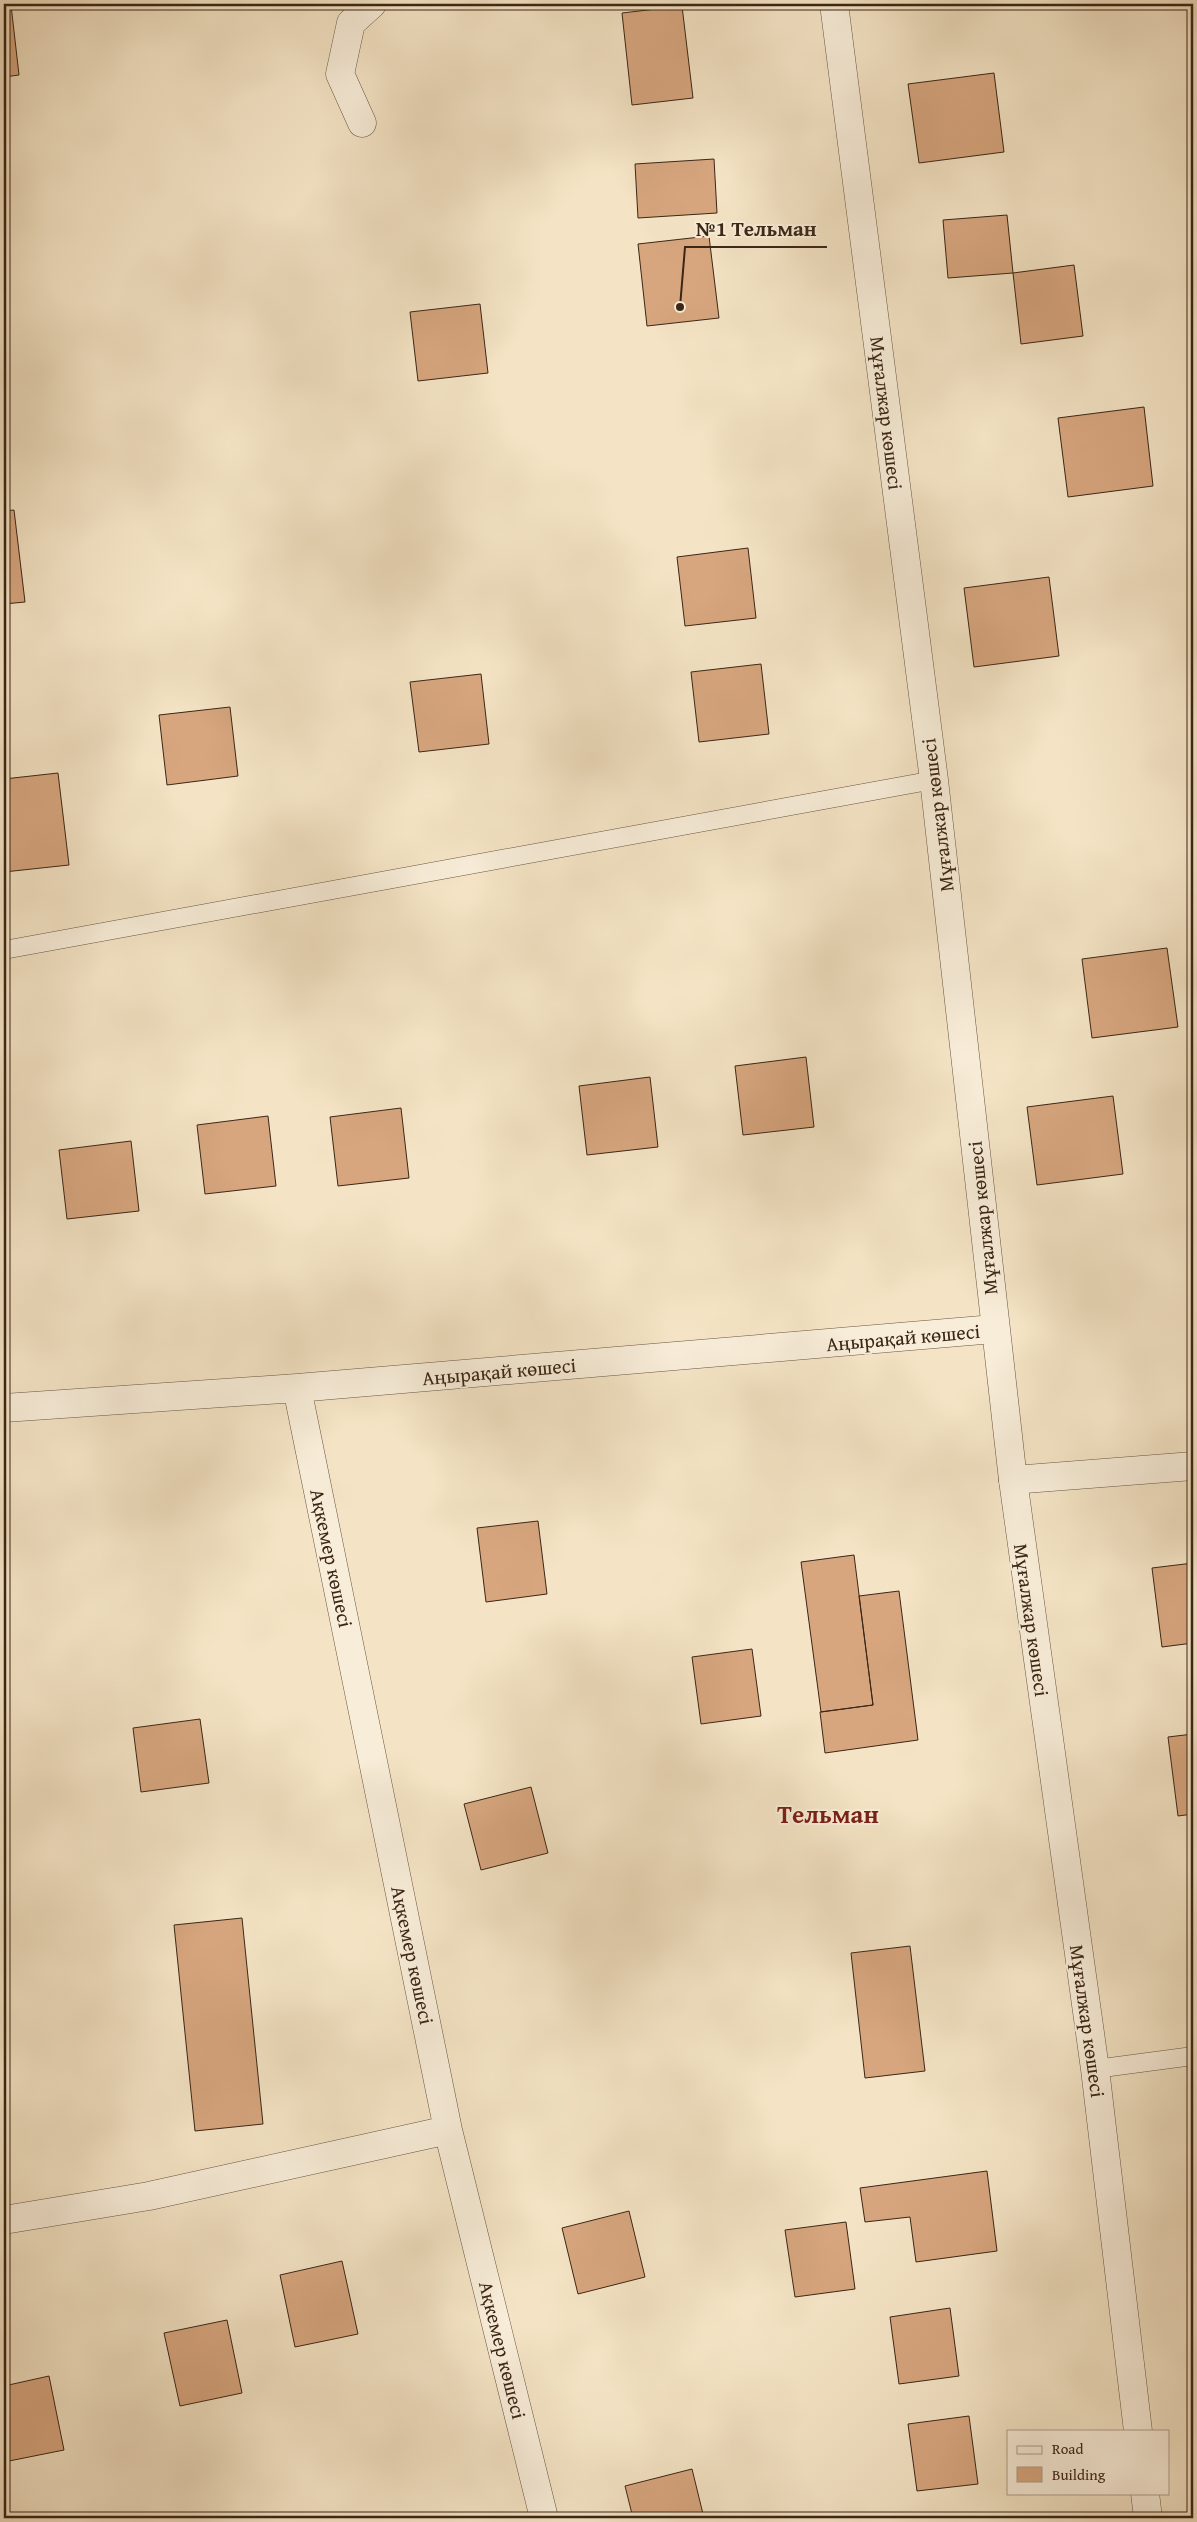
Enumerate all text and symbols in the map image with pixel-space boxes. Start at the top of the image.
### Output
callout: №1 Тельман [685,211,827,247]
text: №1 Тельман [695,213,817,244]
street label: Мұғалжар көшесі [863,335,911,492]
street label: Мұғалжар көшесі [913,736,961,893]
street label: Мұғалжар көшесі [959,1139,1004,1296]
street label: Аңырақай көшесі [825,1316,982,1358]
street label: Аңырақай көшесі [421,1350,578,1392]
street label: Ақкемер көшесі [303,1486,361,1630]
street label: Мұғалжар көшесі [1007,1542,1057,1699]
district label: Тельман [777,1796,879,1832]
street label: Ақкемер көшесі [384,1883,442,2027]
street label: Мұғалжар көшесі [1063,1943,1113,2100]
street label: Ақкемер көшесі [472,2278,534,2422]
legend [1007,2430,1170,2494]
text: Road [1052,2438,1083,2459]
text: Building [1052,2464,1106,2485]

